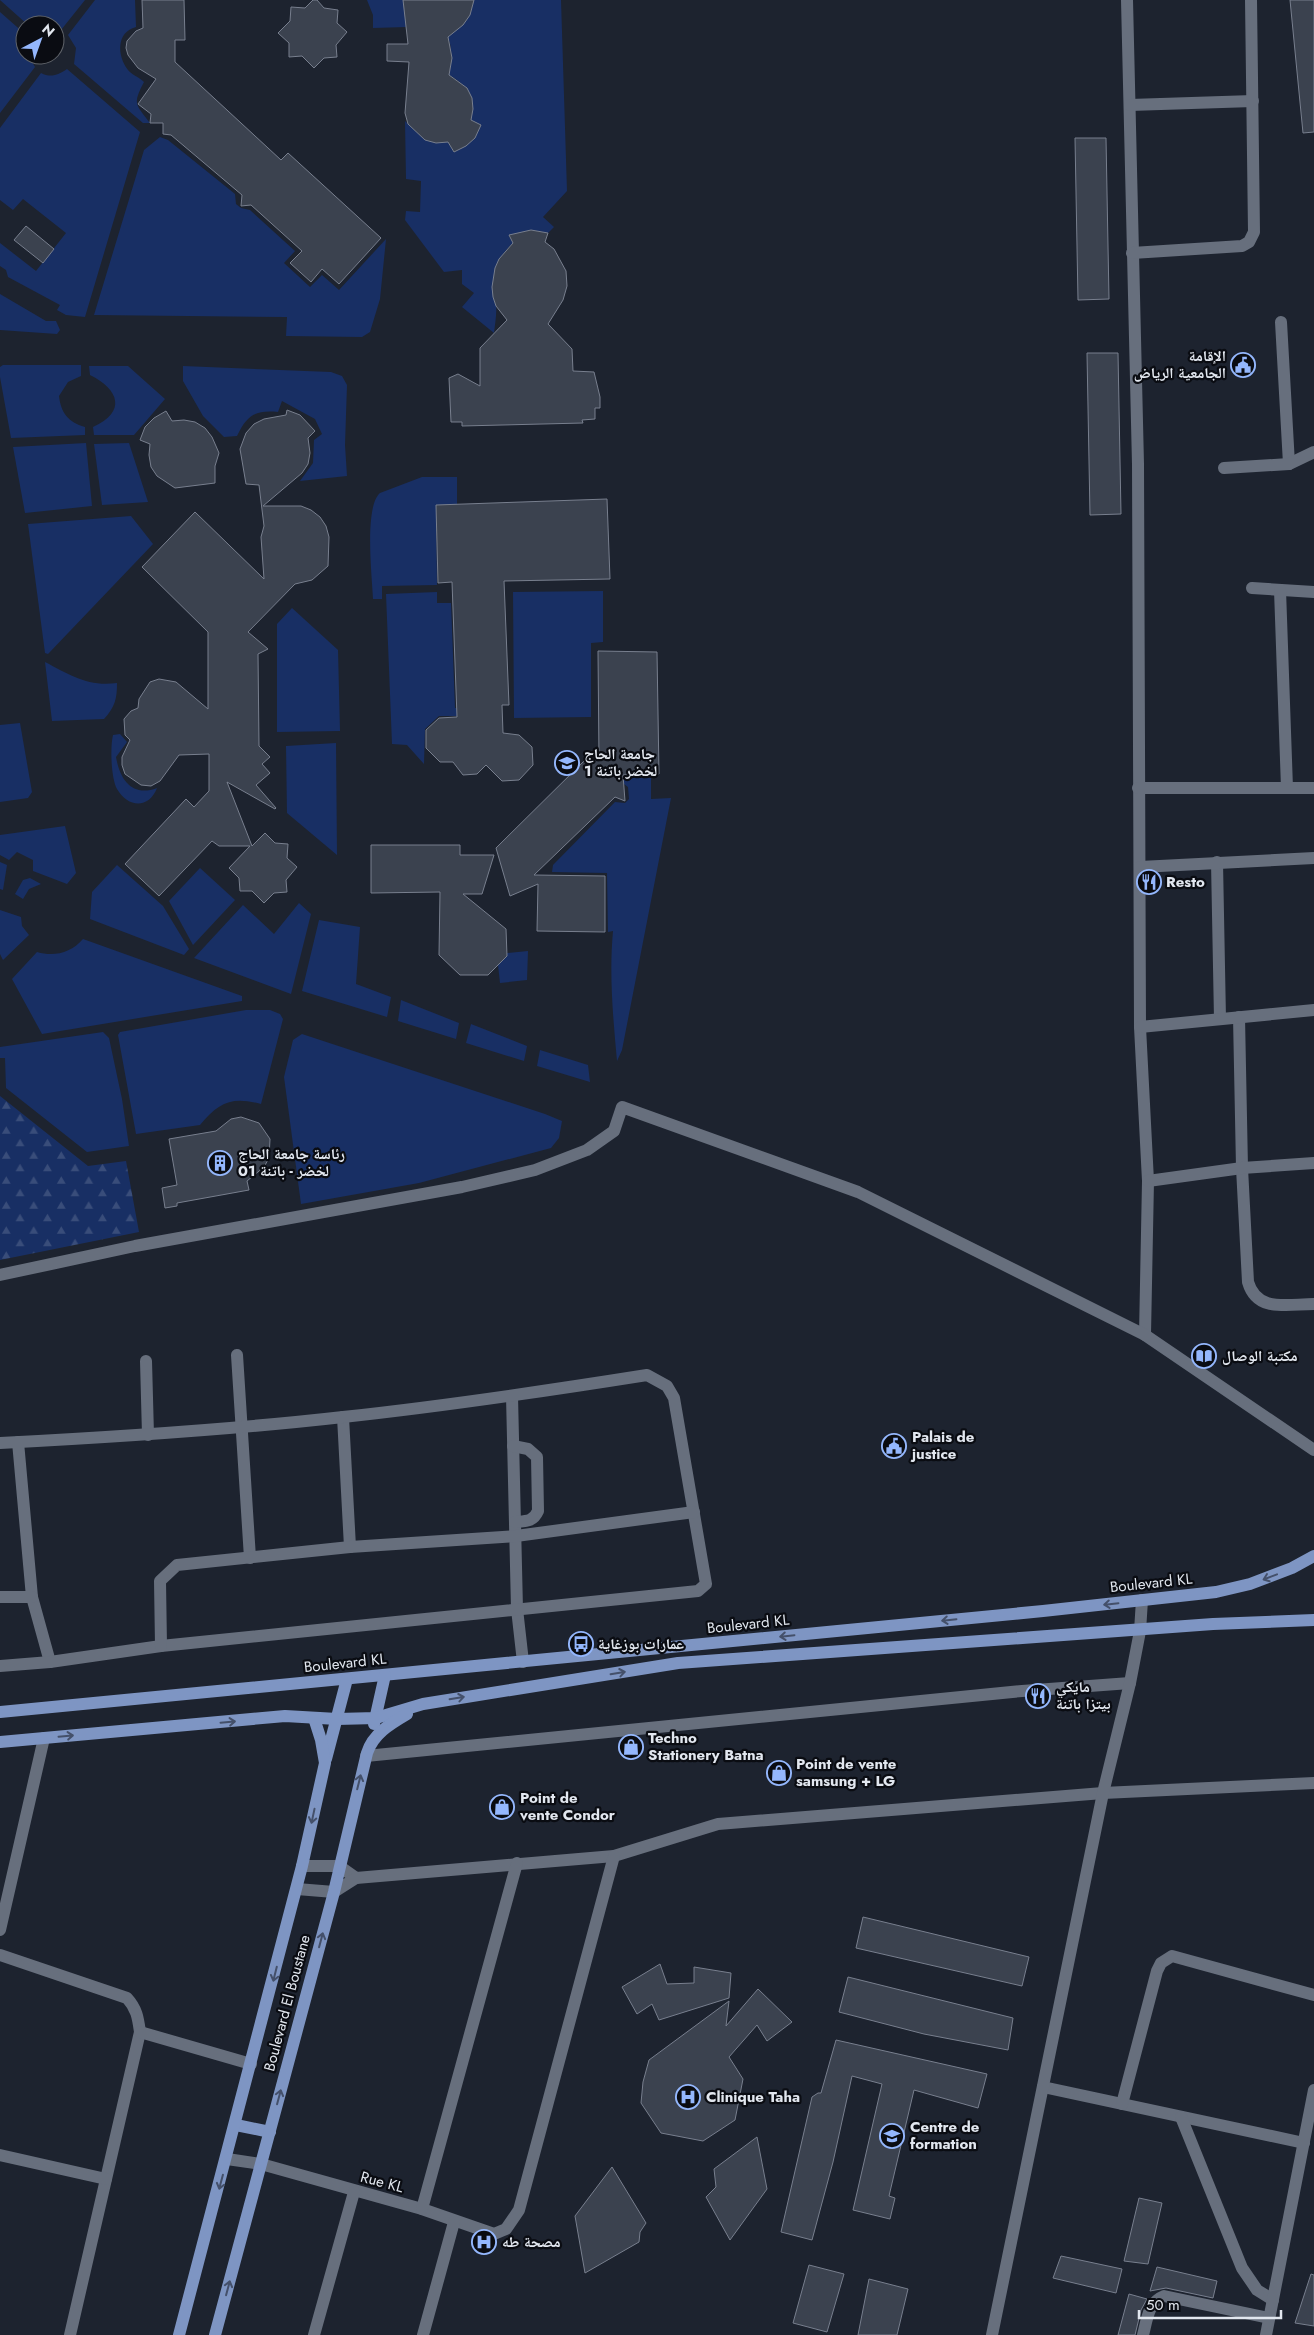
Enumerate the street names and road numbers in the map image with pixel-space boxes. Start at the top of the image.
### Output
street label: Boulevard KL [1109,1568,1193,1598]
street label: Boulevard KL [706,1609,790,1639]
street label: Boulevard KL [303,1648,387,1678]
street label: Boulevard El Boustane [258,1932,316,2074]
street label: Rue KL [358,2166,406,2198]

